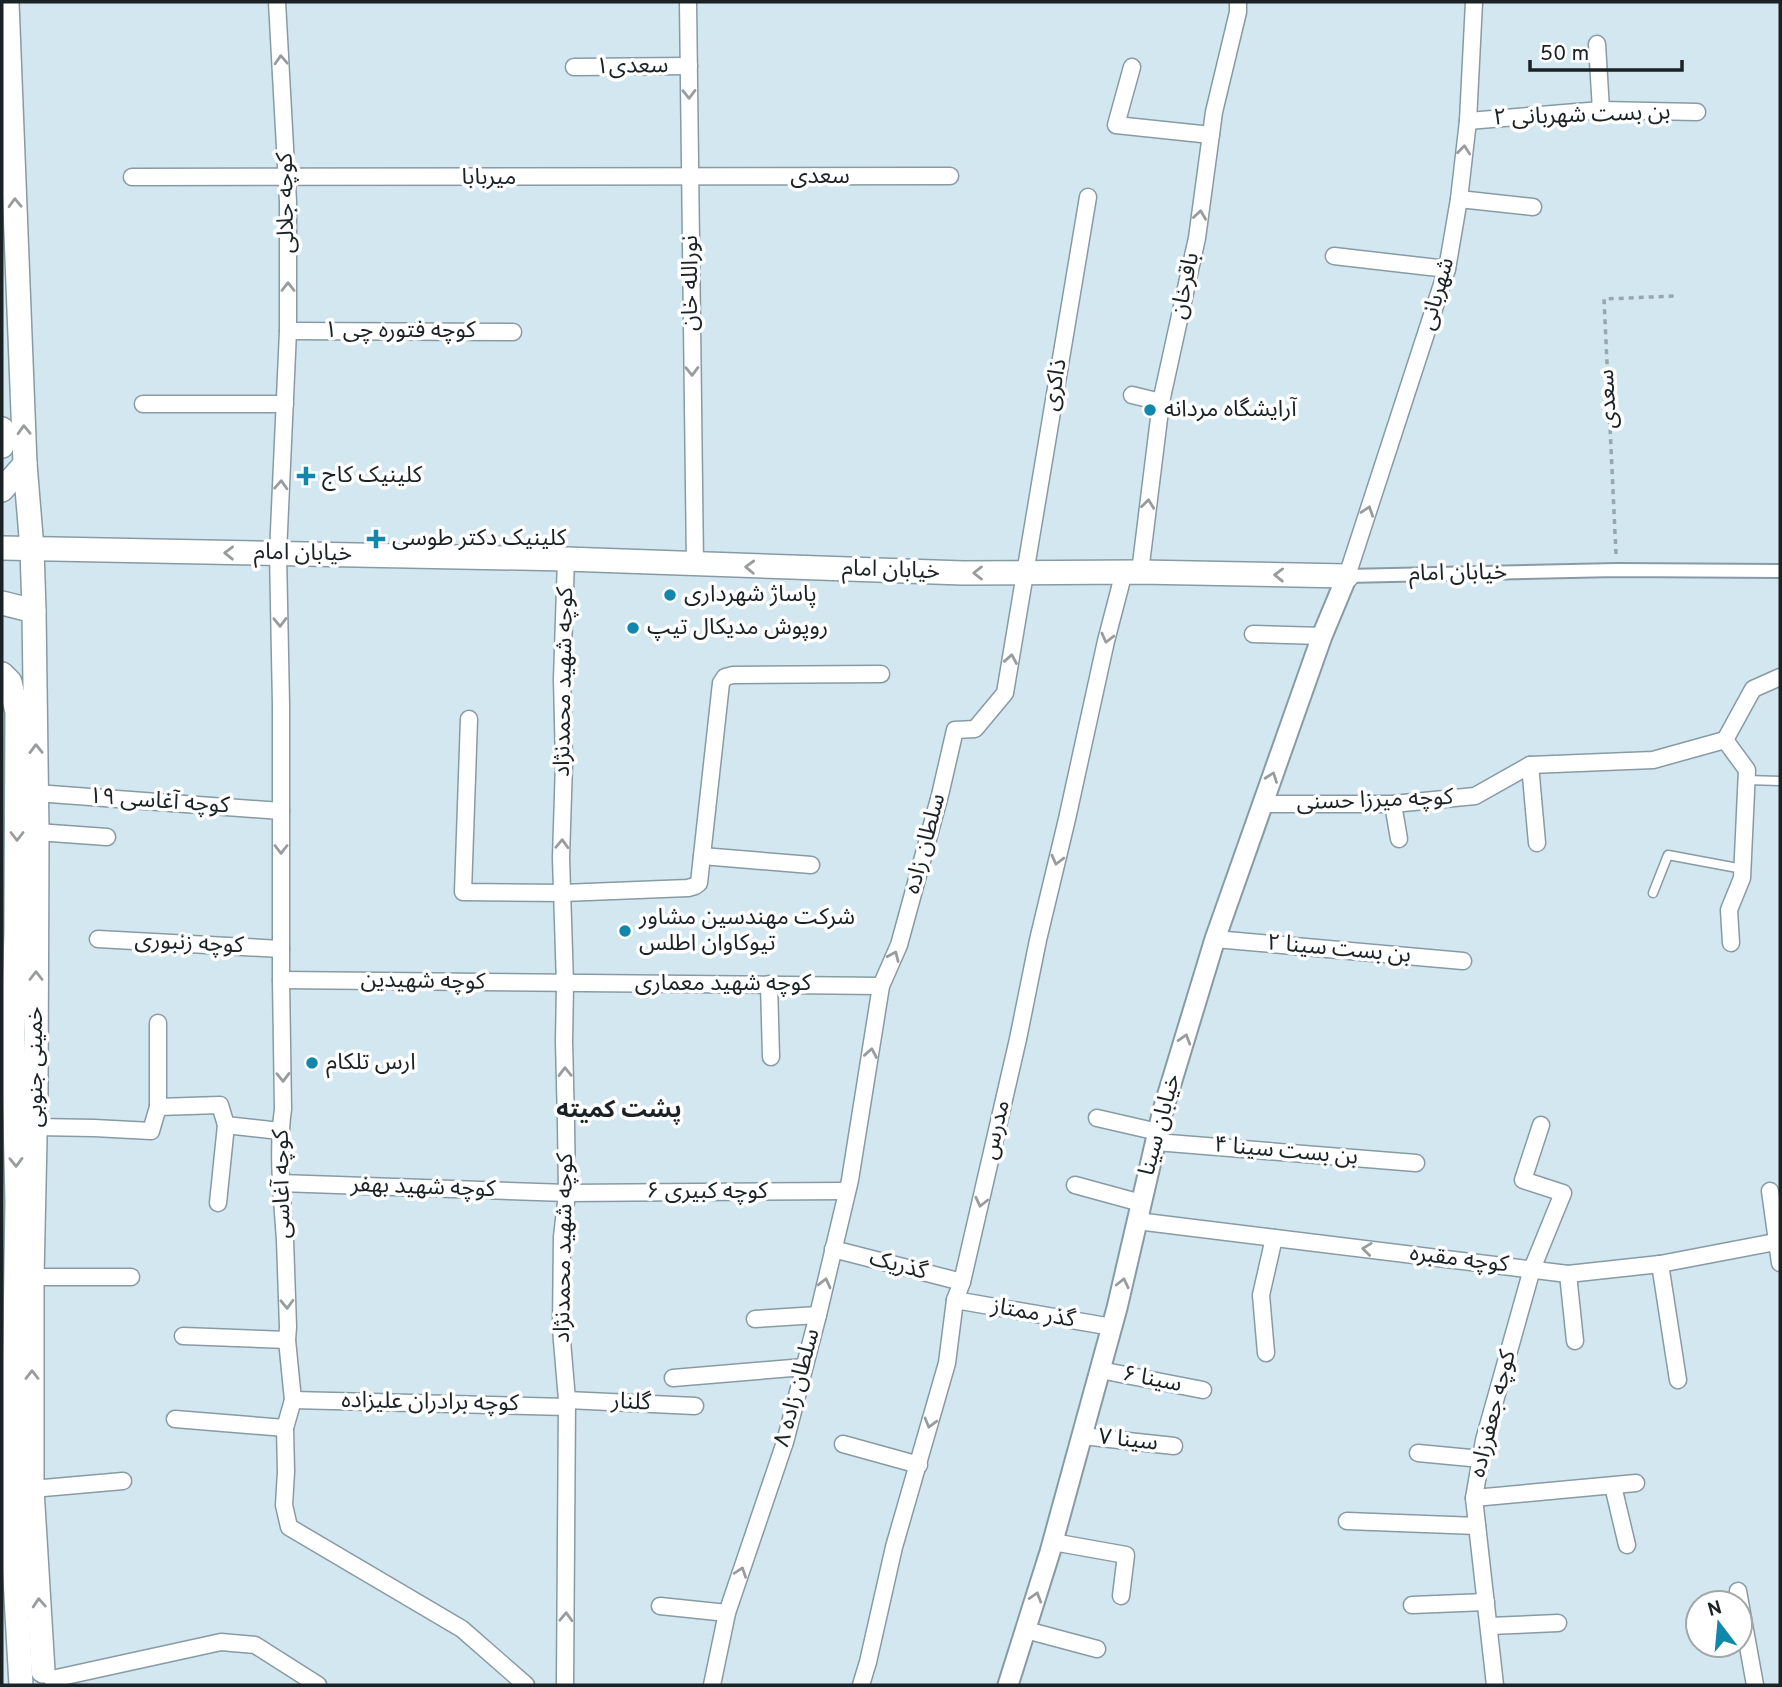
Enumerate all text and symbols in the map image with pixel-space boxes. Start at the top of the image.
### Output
scale bar [1530,28,1682,72]
text: 50 m [1540,41,1589,68]
street label: سعدی۱ [595,52,669,82]
one-way arrow [273,54,288,65]
one-way arrow [682,89,697,100]
street label: بن بست شهربانی ۲ [1493,98,1671,134]
one-way arrow [1457,145,1472,156]
street label: کوچه جلالی [272,152,302,254]
street label: سعدی [790,163,850,192]
street label: میربابا [462,164,516,193]
one-way arrow [7,197,23,208]
one-way arrow [1192,209,1207,221]
street label: نورالله خان [677,235,706,331]
street label: باقرخان [1165,250,1207,322]
street label: شهربانی [1414,254,1462,334]
one-way arrow [280,281,296,292]
street label: کوچه فتوره چی ۱ [324,317,476,346]
street label: ذاکری [1037,357,1075,413]
one-way arrow [685,366,700,377]
street label: سعدی [1593,368,1625,430]
place label: آرایشگاه مردانه [1164,396,1298,425]
marker: آرایشگاه مردانه [1142,402,1158,418]
one-way arrow [16,425,31,436]
place label: کلینیک کاج [322,462,423,491]
marker: کلینیک کاج [296,466,316,486]
one-way arrow [273,479,288,490]
one-way arrow [1141,499,1156,510]
one-way arrow [1360,505,1374,518]
place label: کلینیک دکتر طوسی [392,525,567,554]
marker: کلینیک دکتر طوسی [366,529,386,549]
street label: خیابان امام [254,539,352,570]
one-way arrow [223,545,234,560]
street label: خیابان امام [841,555,941,588]
one-way arrow [745,559,756,574]
street label: خیابان امام [1409,559,1507,590]
one-way arrow [972,565,982,581]
one-way arrow [1273,567,1284,582]
place label: پاساژ شهرداری [684,581,817,610]
street label: کوچه شهید محمدنژاد [549,586,581,777]
marker: پاساژ شهرداری [662,587,678,603]
place label: روپوش مدیکال تیپ [647,614,828,643]
one-way arrow [272,617,288,627]
marker: روپوش مدیکال تیپ [625,620,641,636]
one-way arrow [1101,632,1115,644]
one-way arrow [1003,653,1018,665]
one-way arrow [28,743,44,754]
one-way arrow [1264,771,1278,783]
street label: کوچه آغاسی ۱۹ [88,783,231,821]
street label: کوچه میرزا حسنی [1296,784,1454,818]
street label: سلطان زاده [899,791,953,897]
one-way arrow [9,832,25,842]
one-way arrow [554,838,569,849]
one-way arrow [273,844,289,855]
one-way arrow [1051,854,1065,866]
place label: شرکت مهندسین مشاور تیوکاوان اطلس [638,904,855,959]
marker: شرکت مهندسین مشاور تیوکاوان اطلس [617,923,633,939]
street label: کوچه زنبوری [134,927,245,961]
street label: بن بست سینا ۲ [1266,929,1412,971]
one-way arrow [886,951,900,963]
street label: کوچه شهیدین [360,966,486,998]
street label: کوچه شهید معماری [635,970,812,999]
one-way arrow [28,971,44,981]
street label: خمینی جنوبی [22,1006,51,1128]
one-way arrow [1176,1033,1191,1045]
one-way arrow [863,1047,878,1059]
place label: ارس تلکام [326,1049,416,1079]
marker: ارس تلکام [304,1055,320,1071]
one-way arrow [557,1066,573,1076]
street label: خیابان سینا [1134,1071,1188,1179]
one-way arrow [275,1072,291,1082]
district label: پشت کمیته [556,1096,682,1126]
street label: مدرس [976,1098,1018,1162]
street label: کوچه آغاسی [268,1129,298,1239]
street label: بن بست سینا ۴ [1213,1131,1359,1173]
street label: کوچه شهید محمدنژاد [549,1152,581,1343]
one-way arrow [8,1157,24,1168]
street label: کوچه شهید بهفر [349,1171,496,1205]
street label: کوچه کبیری ۶ [646,1178,768,1207]
one-way arrow [975,1196,989,1208]
street label: کوچه مقبره [1408,1240,1511,1281]
one-way arrow [1361,1241,1373,1256]
street label: گذریک [866,1244,931,1288]
one-way arrow [817,1277,831,1289]
one-way arrow [1115,1277,1129,1289]
street label: گذر ممتاز [988,1292,1078,1336]
one-way arrow [279,1298,294,1309]
street label: سلطان زاده ۸ [768,1326,828,1450]
street label: کوچه جعفرزاده [1464,1347,1524,1481]
street label: سینا ۶ [1120,1360,1184,1400]
one-way arrow [24,1370,40,1380]
street label: کوچه برادران علیزاده [341,1387,519,1419]
street label: گلنار [610,1387,652,1419]
one-way arrow [924,1417,939,1429]
street label: سینا ۷ [1097,1423,1159,1459]
one-way arrow [733,1566,747,1578]
north arrow [1684,1589,1754,1659]
one-way arrow [1028,1591,1042,1603]
text: N [1705,1596,1725,1623]
one-way arrow [32,1597,47,1608]
one-way arrow [558,1611,573,1622]

